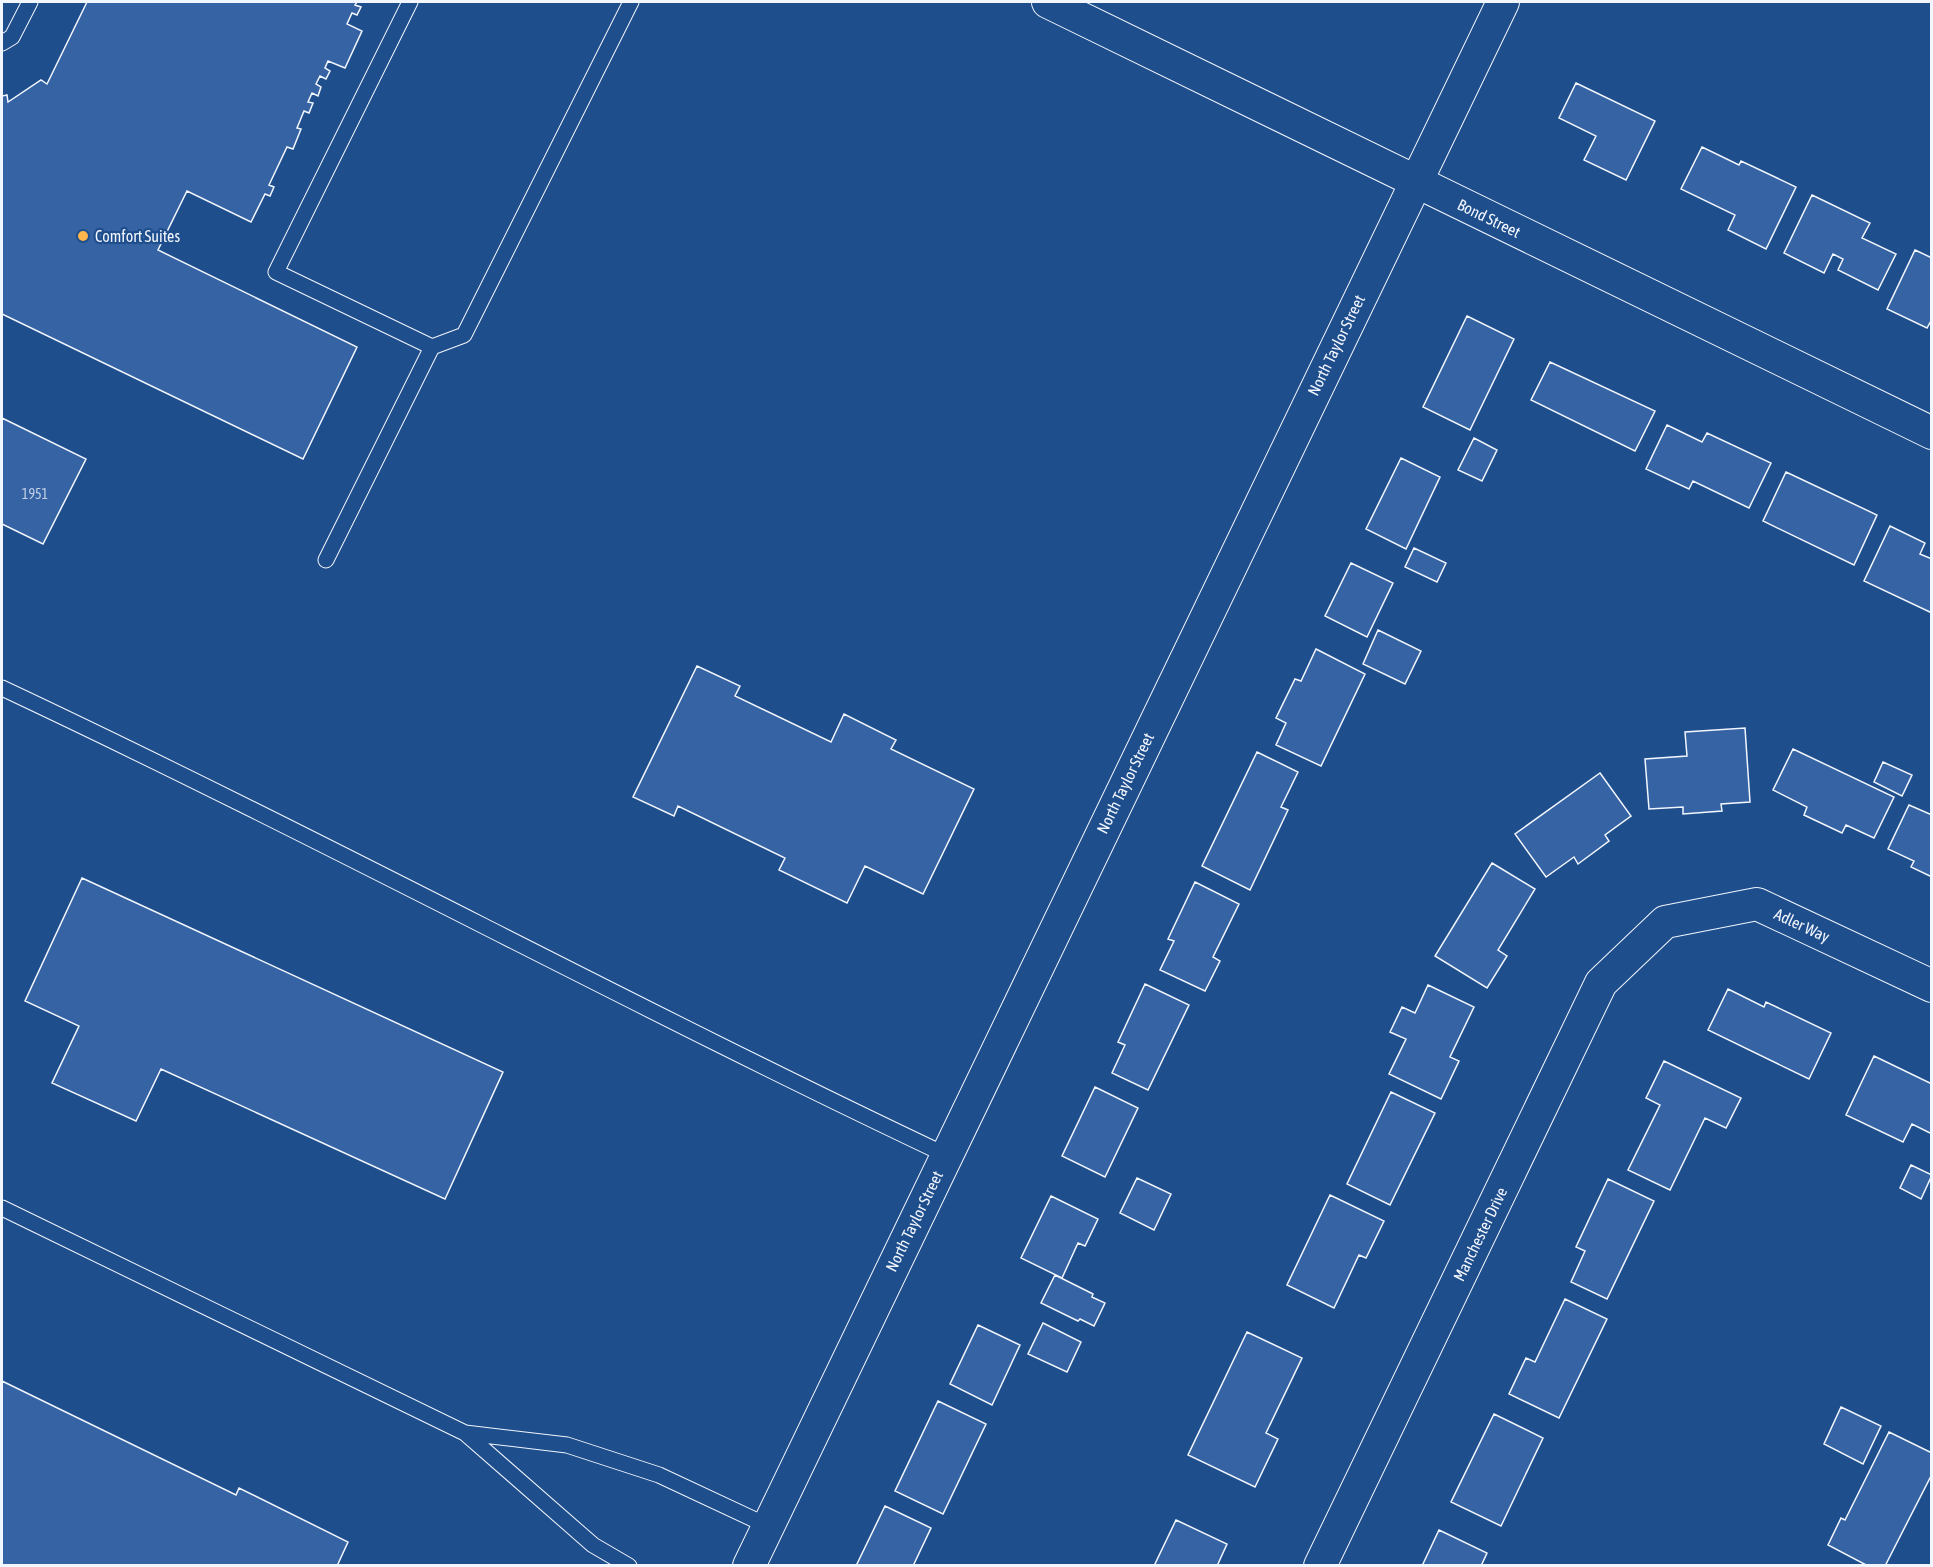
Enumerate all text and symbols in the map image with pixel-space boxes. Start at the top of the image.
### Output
street label: Bond Street [1455,195,1524,241]
place label: Comfort Suites [95,227,180,245]
marker: Comfort Suites [76,229,90,243]
street label: North Taylor Street [1304,291,1369,399]
house number: 1951 [22,486,48,502]
street label: North Taylor Street [1093,729,1158,837]
street label: Adler Way [1771,904,1833,947]
street label: North Taylor Street [882,1167,947,1275]
street label: Manchester Drive [1450,1184,1510,1284]

